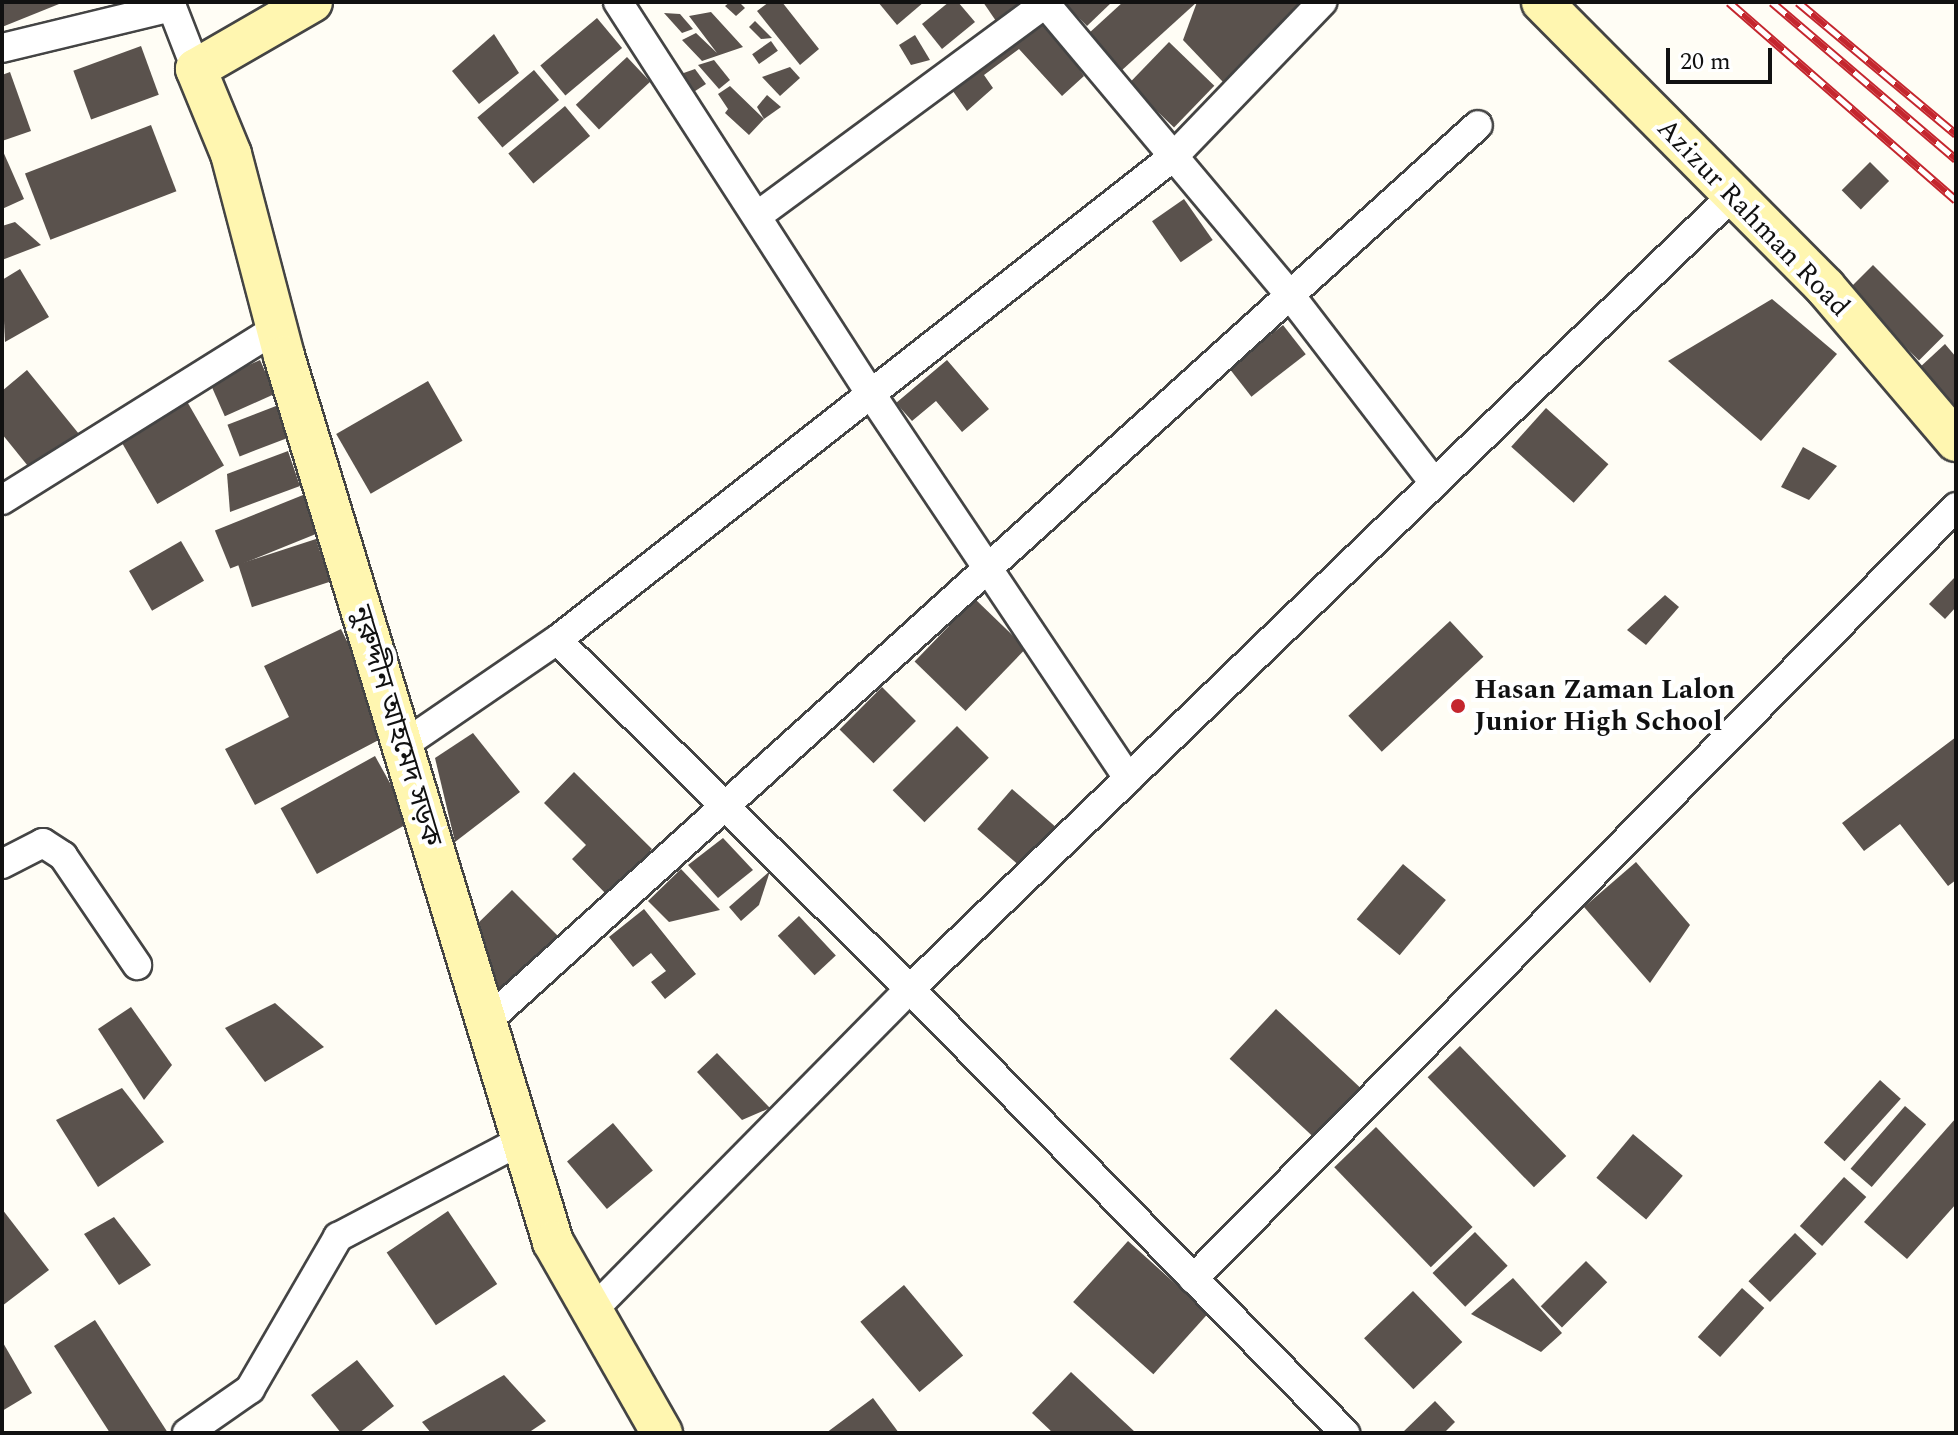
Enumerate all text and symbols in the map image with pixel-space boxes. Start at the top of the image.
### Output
scale bar [1670,32,1776,82]
text: 20 m [1680,44,1731,80]
street label: Azizur Rahman Road [1650,112,1856,324]
street label: নুরুদ্দীন আহমেদ সড়ক [343,602,449,850]
place label: Hasan Zaman Lalon Junior High School [1474,673,1735,739]
marker: Hasan Zaman Lalon Junior High School [1449,697,1467,715]

